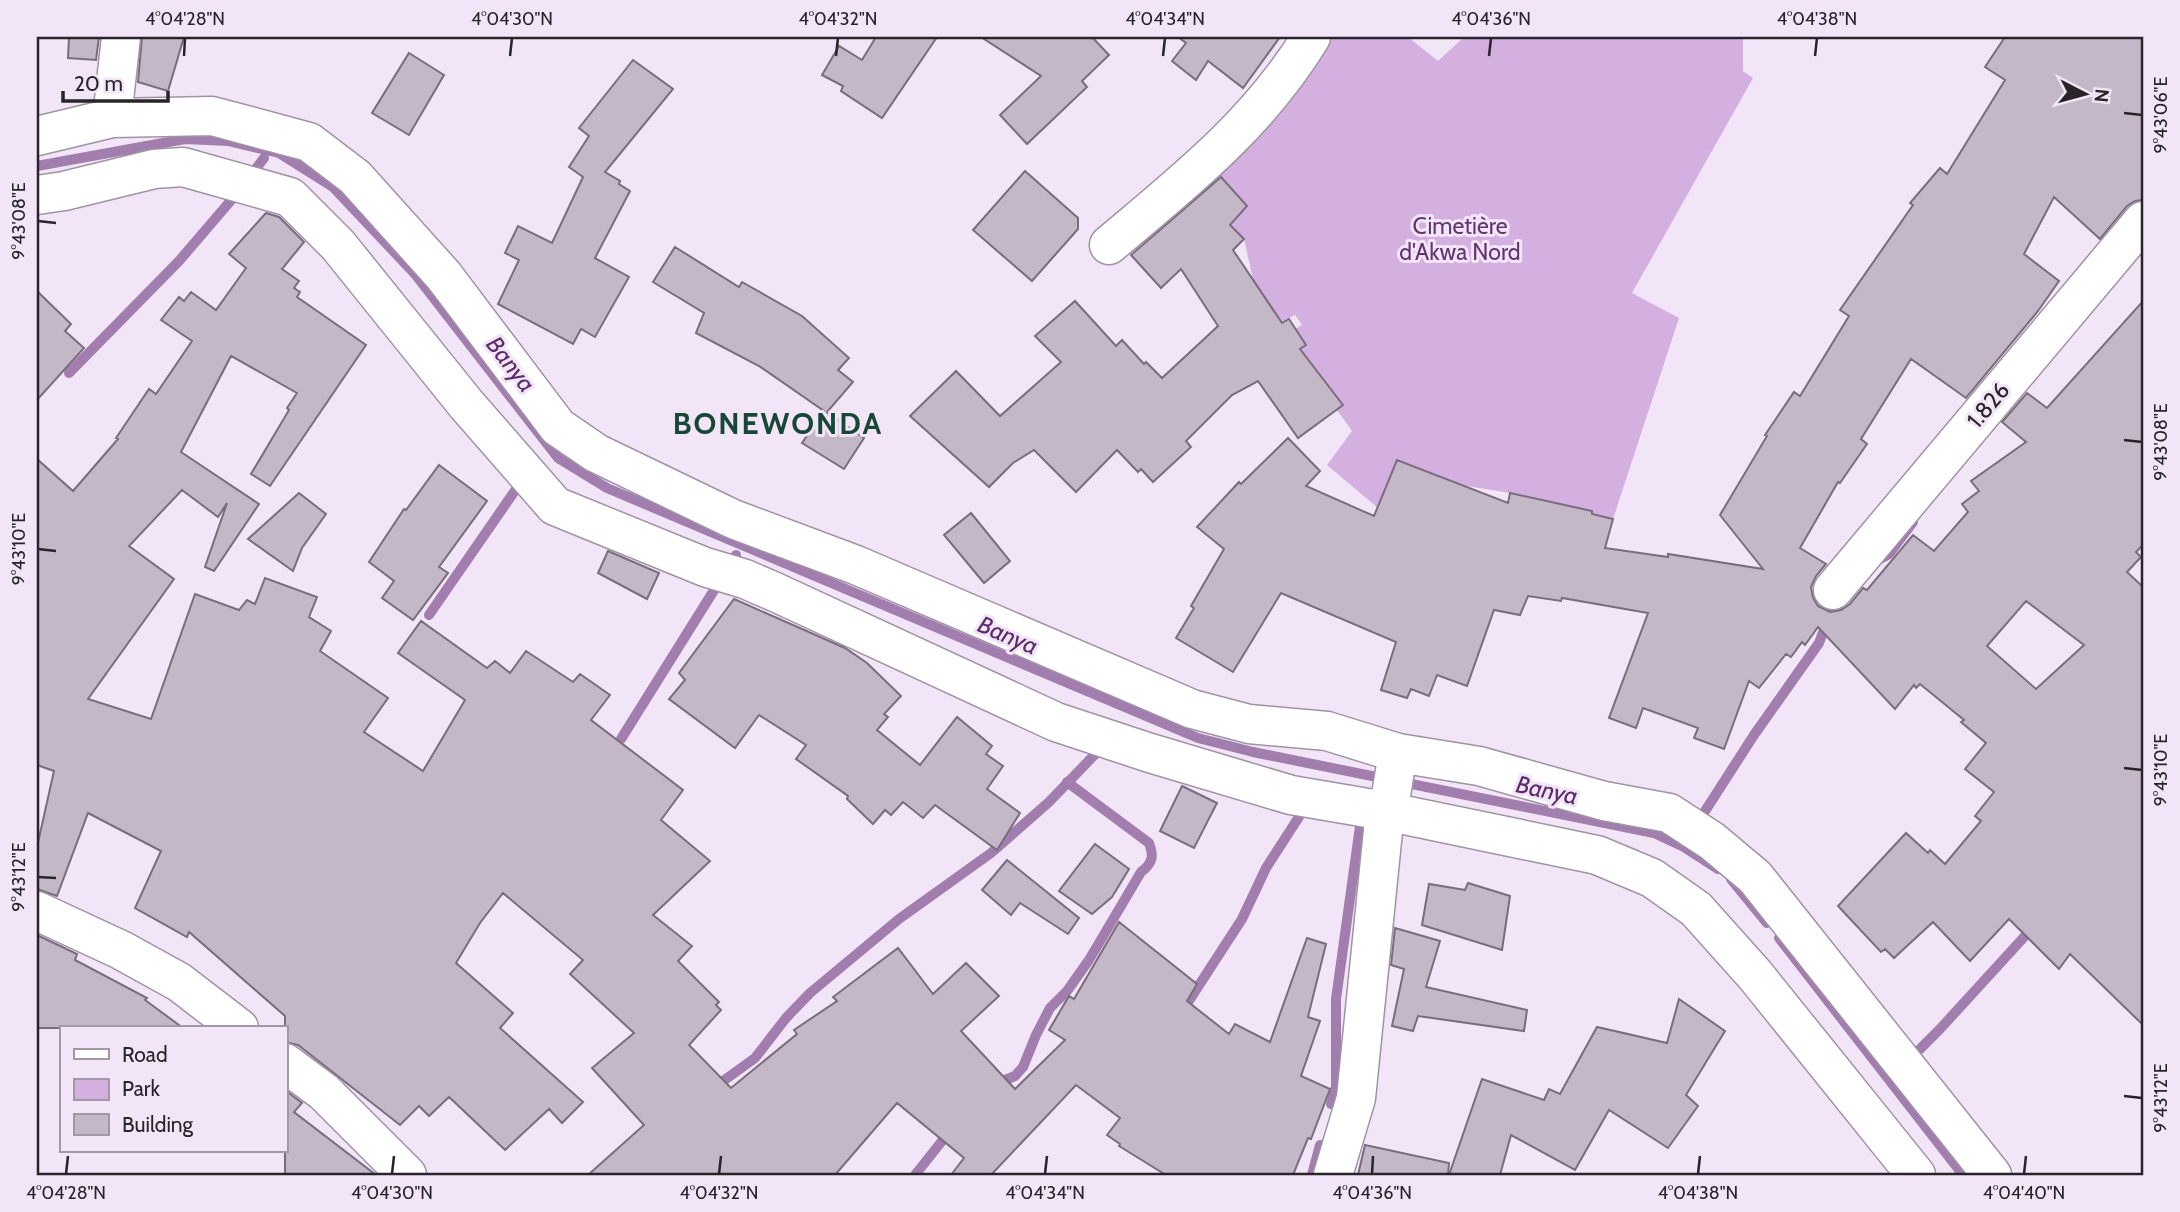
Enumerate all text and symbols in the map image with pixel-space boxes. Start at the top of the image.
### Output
text: 4°04'28"N [145,8,225,30]
text: 4°04'30"N [471,8,553,30]
text: 4°04'32"N [799,8,877,30]
text: 4°04'34"N [1125,8,1205,30]
text: 4°04'36"N [1451,8,1531,30]
text: 4°04'38"N [1777,8,1857,30]
scale bar [63,60,168,104]
north arrow [2050,60,2120,130]
text: 20 m [74,71,123,96]
text: 9°43'06"E [2150,77,2172,153]
text: N [2089,88,2114,104]
text: 9°43'08"E [8,182,30,260]
park label: Cimetière d'Akwa Nord [1399,212,1521,266]
water label: Banya [480,330,542,398]
street label: 1.826 [1961,376,2015,434]
text: 9°43'08"E [2150,403,2172,481]
district label: BONEWONDA [673,405,883,442]
text: 9°43'10"E [8,513,30,585]
water label: Banya [974,609,1042,661]
text: 9°43'10"E [2150,734,2172,806]
water label: Banya [1513,769,1581,811]
text: 9°43'12"E [8,842,30,912]
legend [60,1026,287,1152]
text: Road [122,1042,168,1067]
text: 9°43'12"E [2150,1063,2172,1133]
text: Park [122,1076,160,1101]
text: Building [122,1112,194,1137]
text: 4°04'28"N [26,1182,106,1204]
text: 4°04'30"N [351,1182,433,1204]
text: 4°04'32"N [680,1182,758,1204]
text: 4°04'34"N [1005,1182,1085,1204]
text: 4°04'36"N [1332,1182,1412,1204]
text: 4°04'38"N [1658,1182,1738,1204]
text: 4°04'40"N [1983,1182,2065,1204]

